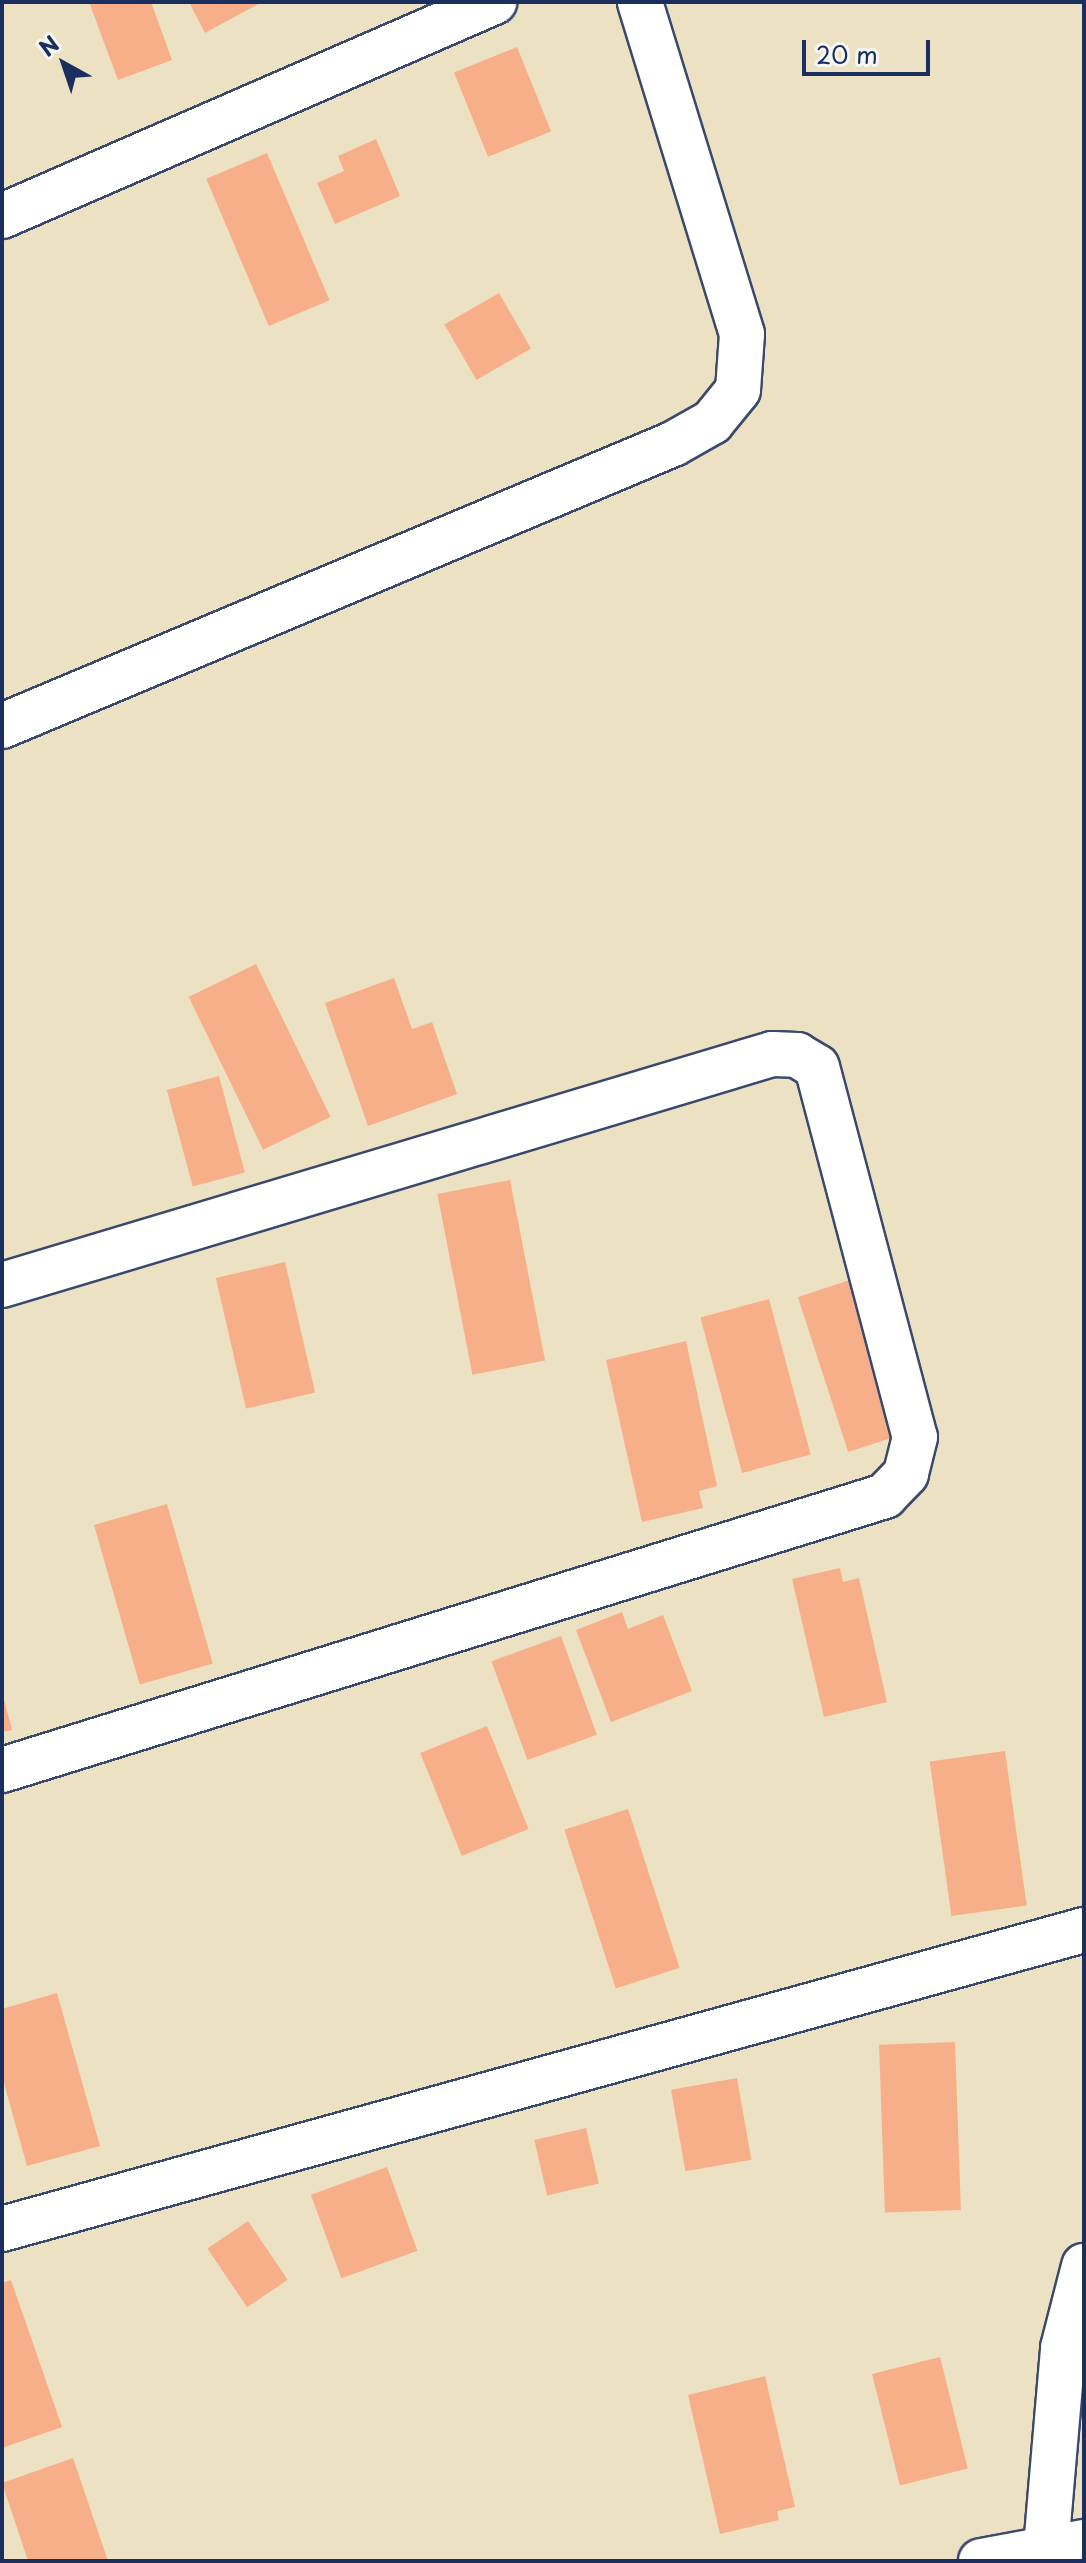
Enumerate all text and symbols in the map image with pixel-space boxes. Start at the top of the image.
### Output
north arrow [24,24,104,104]
scale bar [806,24,934,74]
text: N [31,27,66,63]
text: 20 m [816,36,878,72]

